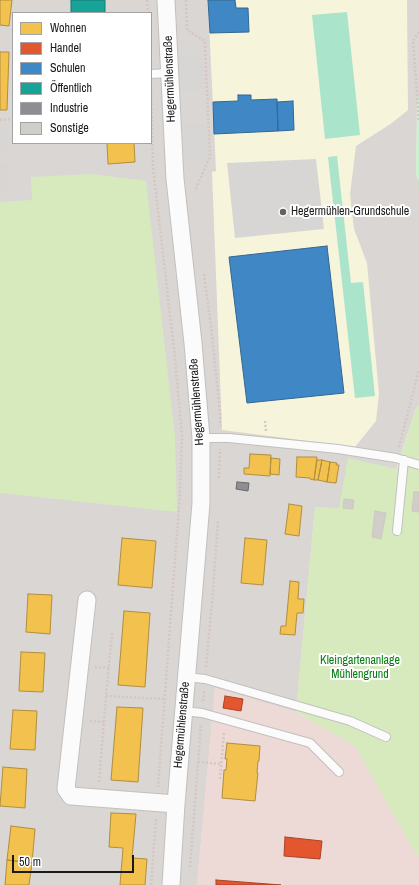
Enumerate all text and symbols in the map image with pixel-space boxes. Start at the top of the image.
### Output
legend [12,12,152,144]
text: Wohnen [50,20,86,36]
street label: Hegermühlenstraße [161,35,179,123]
text: Handel [50,40,81,56]
text: Schulen [50,60,86,76]
text: Öffentlich [50,80,92,96]
text: Industrie [50,100,88,116]
text: Sonstige [50,120,89,136]
place label: Hegermühlen-Grundschule [291,205,409,219]
marker: Hegermühlen-Grundschule [278,207,288,217]
street label: Hegermühlenstraße [187,358,207,446]
park label: Kleingartenanlage Mühlengrund [320,654,400,682]
street label: Hegermühlenstraße [171,681,193,769]
scale bar [14,847,136,873]
text: 50 m [19,854,41,870]

